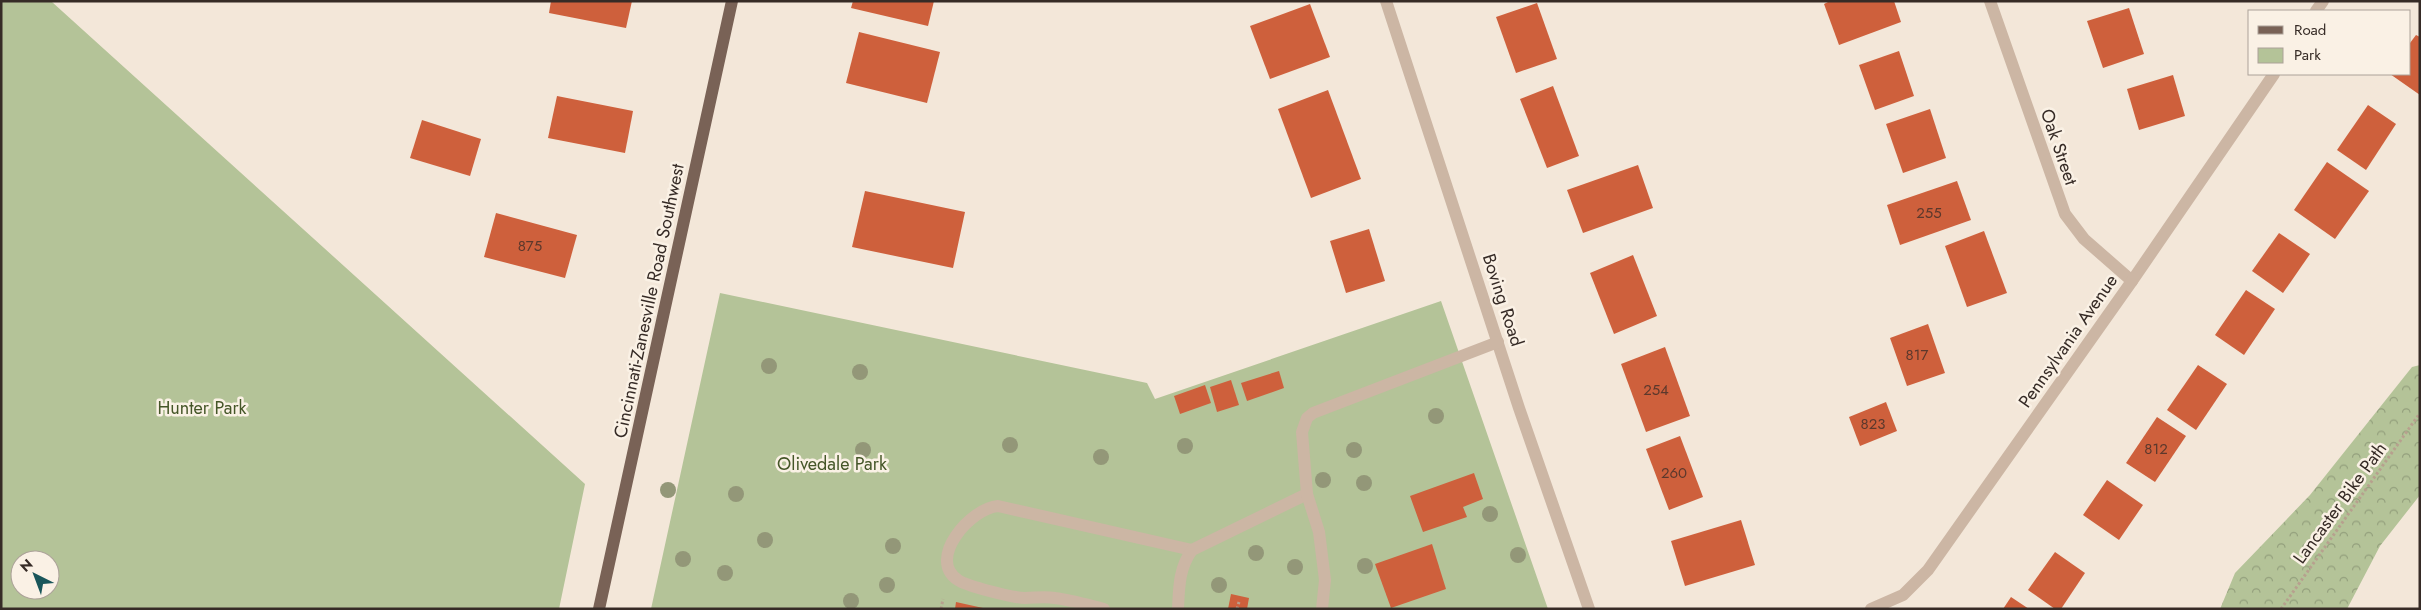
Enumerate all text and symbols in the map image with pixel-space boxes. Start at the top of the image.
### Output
legend [2248,10,2411,75]
text: Road [2294,19,2326,41]
text: Park [2294,44,2321,66]
street label: Oak Street [2034,105,2084,189]
street label: Cincinnati-Zanesville Road Southwest [607,161,691,441]
house number: 255 [1916,202,1942,224]
house number: 875 [518,235,542,257]
street label: Boving Road [1476,250,1530,350]
street label: Pennsylvania Avenue [2012,269,2124,413]
house number: 817 [1906,344,1929,366]
house number: 254 [1643,379,1669,401]
park label: Hunter Park [157,395,247,421]
house number: 823 [1861,413,1885,435]
street label: Lancaster Bike Path [2287,437,2393,569]
house number: 812 [2144,438,2168,460]
park label: Olivedale Park [777,451,887,477]
house number: 260 [1661,462,1687,484]
north arrow [10,550,60,600]
text: N [15,554,37,576]

